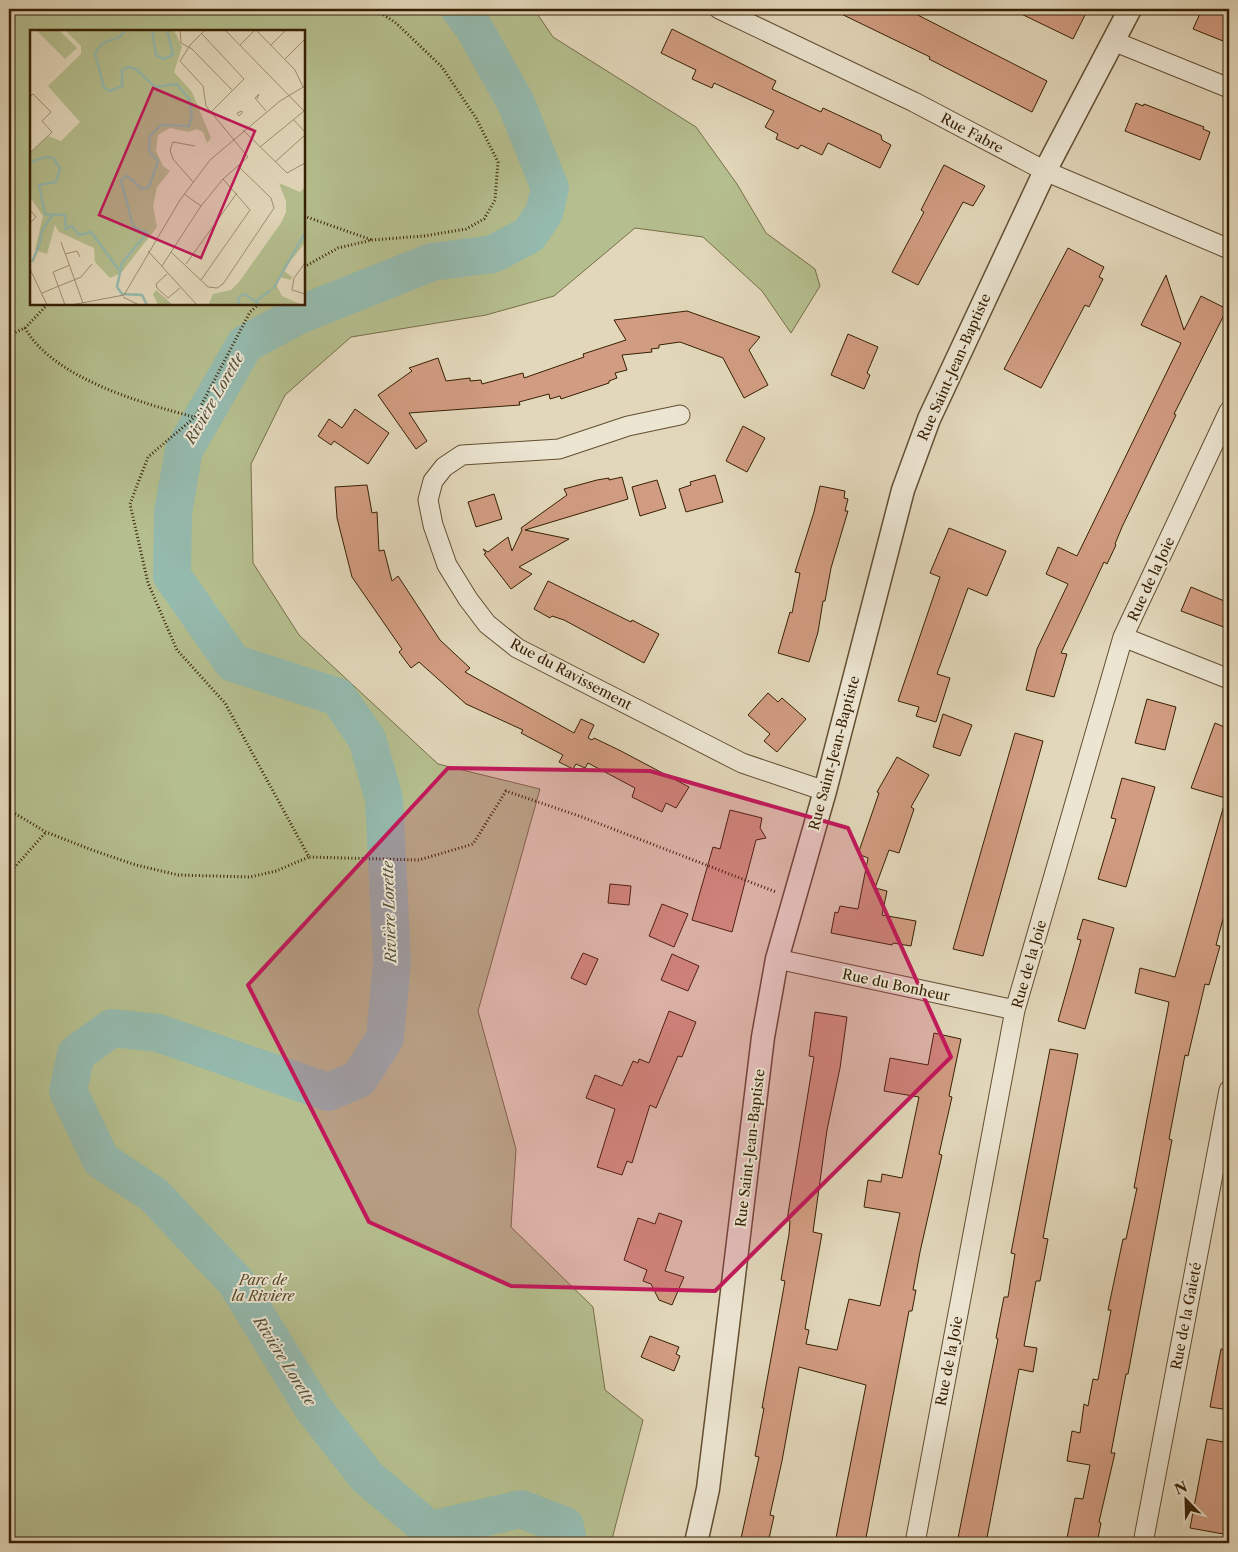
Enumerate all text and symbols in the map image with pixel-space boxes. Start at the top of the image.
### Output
inset map [30,30,305,305]
street label: Rue Fabre [938,109,1007,157]
street label: Rue Saint-Jean-Baptiste [913,290,995,443]
water label: Rivière Lorette [180,348,248,448]
street label: Rue de la Joie [1124,534,1178,624]
street label: Rue du Ravissement [507,634,635,714]
street label: Rue Saint-Jean-Baptiste [805,674,863,832]
water label: Rivière Lorette [378,860,400,964]
street label: Rue de la Joie [1008,918,1050,1010]
street label: Rue du Bonheur [841,965,952,1005]
street label: Rue Saint-Jean-Baptiste [731,1068,769,1228]
street label: Rue de la Gaieté [1167,1261,1205,1371]
park label: Parc de la Rivière [232,1271,296,1305]
water label: Rivière Lorette [249,1312,320,1410]
street label: Rue de la Joie [931,1314,967,1407]
north arrow [1160,1474,1210,1524]
text: N [1172,1477,1190,1499]

